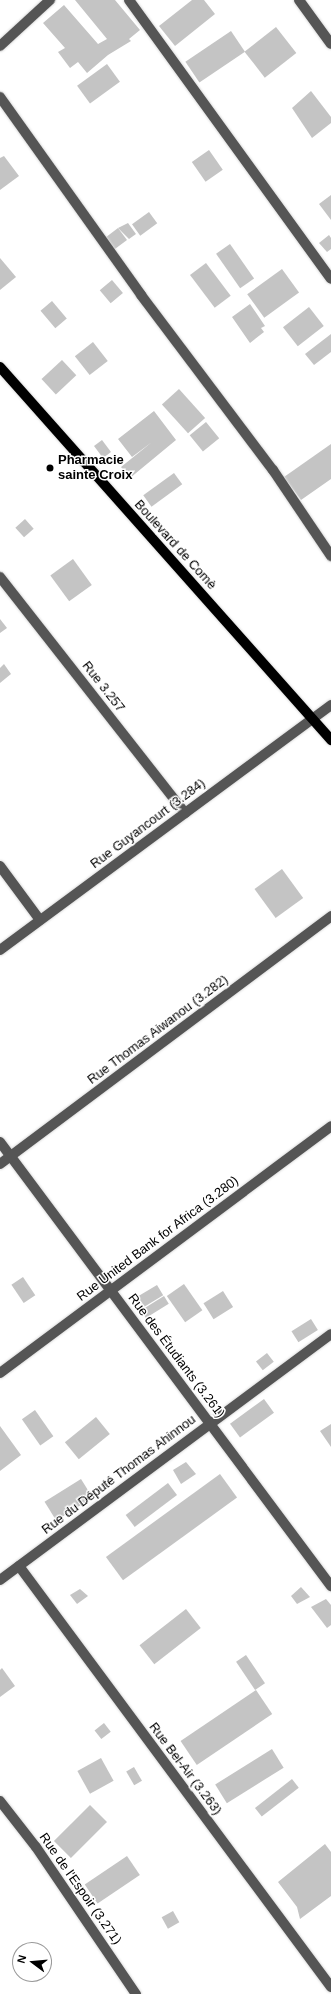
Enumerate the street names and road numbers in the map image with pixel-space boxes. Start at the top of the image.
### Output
street label: Boulevard de Comè [131,497,219,593]
street label: Rue 3.257 [78,659,128,715]
street label: Rue Guyancourt (3.284) [88,776,208,872]
street label: Rue Thomas Aiwanou (3.282) [84,972,232,1088]
street label: Rue United Bank for Africa (3.280) [74,1173,242,1305]
street label: Rue des Étudiants (3.261) [124,1291,228,1421]
street label: Rue du Député Thomas Ahinnou [39,1412,199,1538]
street label: Rue Bel-Air (3.263) [145,1720,225,1818]
street label: Rue de l'Espoir (3.271) [36,1830,124,1948]

